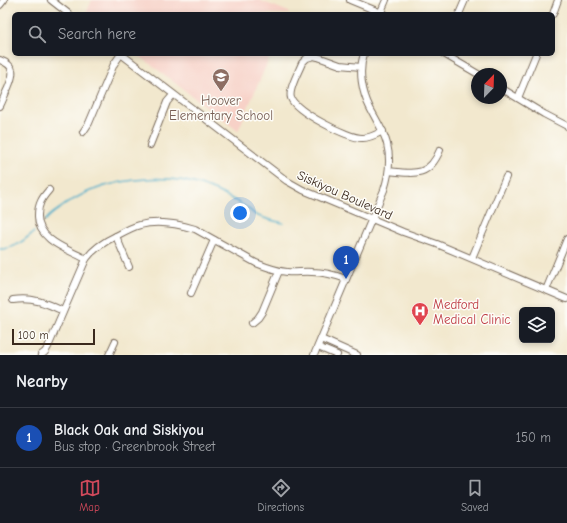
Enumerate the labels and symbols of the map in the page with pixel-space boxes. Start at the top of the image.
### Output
school or university icon: Hoover Elementary School [211,67,231,92]
north arrow [471,68,507,104]
place label: Hoover Elementary School [169,93,273,123]
street label: Siskiyou Boulevard [295,167,395,223]
your location [230,203,250,223]
pin: 1 [333,246,359,279]
place label: Medford Medical Clinic [433,297,511,327]
hospital icon: Medford Medical Clinic [410,301,430,326]
scale bar [12,327,95,346]

